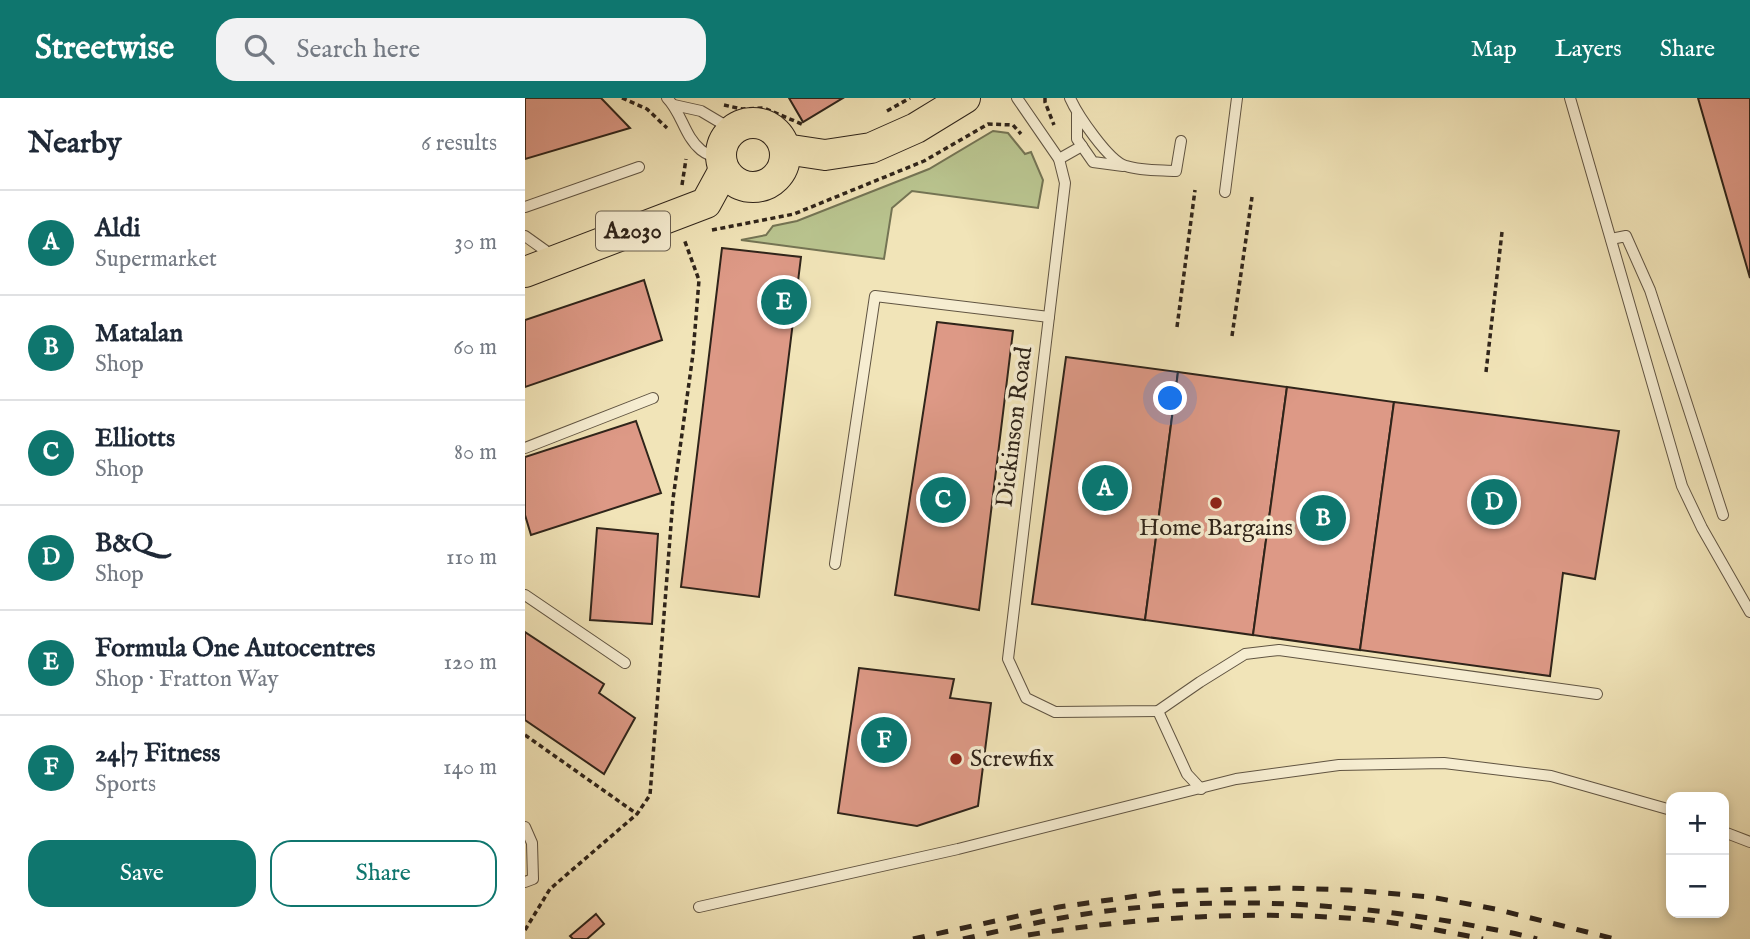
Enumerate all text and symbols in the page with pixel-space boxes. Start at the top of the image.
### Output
search box [216,18,706,81]
text: Streetwise [35,28,174,70]
icon: search [240,30,278,68]
text: Search here [296,33,420,66]
text: Map [1471,34,1517,65]
text: Layers [1555,34,1622,65]
text: Share [1660,34,1715,65]
text: Nearby [28,125,121,163]
text: 6 results [421,129,497,158]
text: Aldi [95,212,140,245]
road number: A2030 [596,212,670,250]
text: A [43,228,59,257]
text: 30 m [454,228,497,257]
text: Supermarket [95,245,217,274]
pin: E [761,276,807,328]
text: Matalan [95,317,183,350]
text: B [43,333,59,362]
text: 60 m [453,333,497,362]
street label: Dickinson Road [990,345,1040,509]
text: Shop [95,350,144,379]
your location [1153,381,1187,415]
text: Elliotts [95,422,175,455]
text: C [43,438,59,467]
text: 80 m [454,438,497,467]
text: Shop [95,455,144,484]
pin: A [1082,462,1128,514]
pin: C [920,474,966,526]
pin: D [1471,476,1517,528]
pin: B [1300,492,1346,544]
marker: Home Bargains [1208,495,1224,511]
place label: Home Bargains [1139,513,1293,544]
text: B&Q [95,527,153,560]
text: D [42,543,60,572]
text: 110 m [446,543,497,572]
text: Shop [95,560,144,589]
text: Formula One Autocentres [95,632,376,665]
text: E [43,648,59,677]
text: 120 m [444,648,497,677]
text: Shop · Fratton Way [95,665,278,694]
pin: F [861,714,907,766]
text: 24|7 Fitness [95,737,220,770]
place label: Screwfix [970,744,1054,775]
marker: Screwfix [948,751,964,767]
text: F [44,753,58,782]
text: 140 m [443,753,497,782]
text: Sports [95,770,156,799]
map controls [1666,792,1729,918]
button: + [1666,792,1729,855]
button: Save [28,840,256,907]
button: Share [270,840,497,907]
button: − [1666,855,1729,918]

